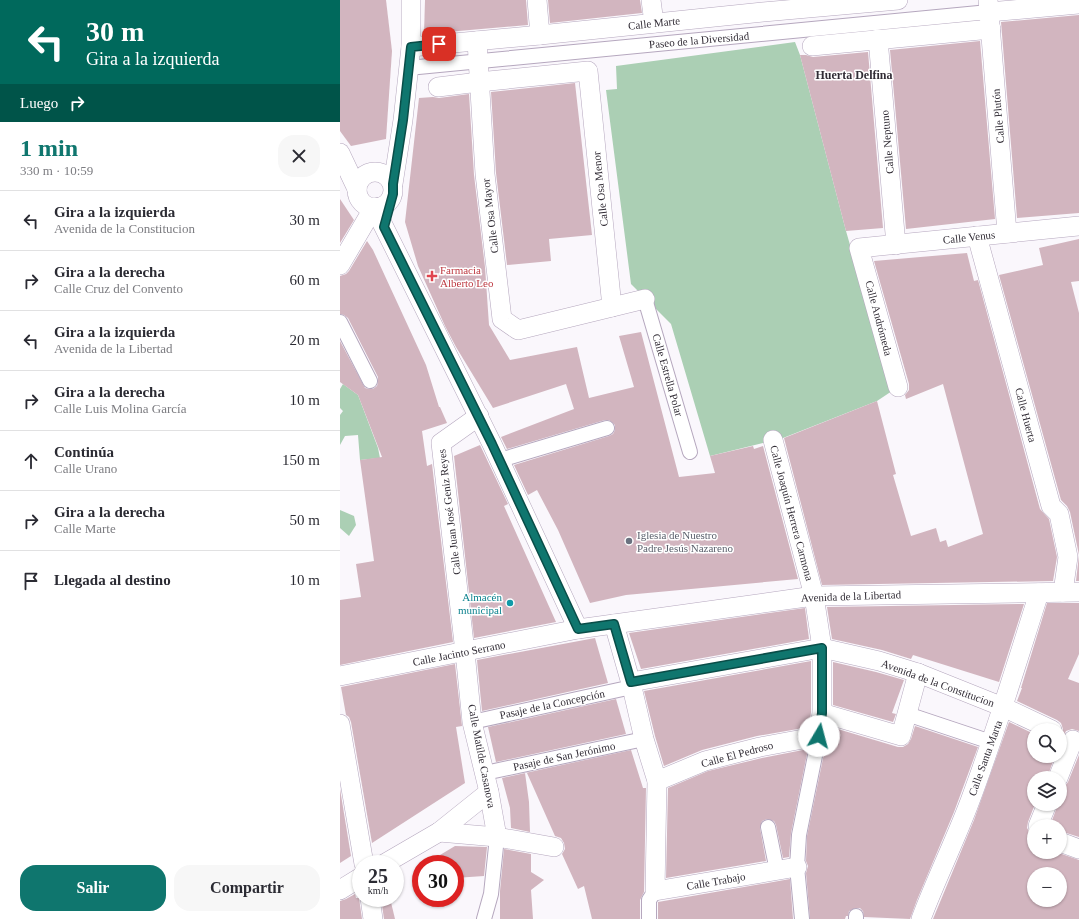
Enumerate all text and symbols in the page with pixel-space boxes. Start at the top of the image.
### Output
street label: Calle Marte [627,14,681,32]
icon: left [20,16,72,68]
text: 30 m [86,16,144,47]
pin [422,27,456,61]
street label: Paseo de la Diversidad [648,30,750,50]
icon: arrive [428,33,450,55]
text: Gira a la izquierda [86,49,219,69]
district label: Huerta Delfina [816,68,893,82]
street label: Calle Plutón [990,88,1006,144]
icon: right [66,92,88,114]
text: Luego [20,95,58,111]
street label: Calle Neptuno [878,109,896,174]
text: 1 min [20,135,78,161]
button: close [278,135,320,177]
street label: Calle Osa Menor [590,151,610,227]
text: 330 m · 10:59 [20,163,93,178]
street label: Calle Osa Mayor [479,178,501,254]
text: Gira a la izquierda [54,204,175,220]
icon: left [20,210,42,232]
text: 30 m [290,212,320,228]
text: Avenida de la Constitucion [54,221,195,236]
street label: Calle Venus [942,228,996,246]
text: Gira a la derecha [54,264,165,280]
place label: Farmacia Alberto Leo [440,264,494,289]
icon: right [20,270,42,292]
marker: Farmacia Alberto Leo [427,271,437,281]
text: 60 m [290,272,320,288]
street label: Calle Andrómeda [863,279,895,357]
text: Calle Cruz del Convento [54,281,183,296]
text: Gira a la izquierda [54,324,175,340]
icon: left [20,330,42,352]
text: 20 m [290,332,320,348]
street label: Calle Estrella Polar [650,332,686,418]
text: Avenida de la Libertad [54,341,173,356]
text: Gira a la derecha [54,384,165,400]
street label: Calle Huerta [1013,386,1039,444]
icon: right [20,390,42,412]
text: 10 m [290,392,320,408]
text: Calle Luis Molina García [54,401,187,416]
text: Continúa [54,444,114,460]
street label: Calle Joaquín Herrera Carmona [768,444,816,582]
street label: Calle Juan José Geniz Reyes [435,449,463,575]
icon: ahead [20,450,42,472]
text: 150 m [282,452,320,468]
text: Calle Urano [54,461,117,476]
text: Gira a la derecha [54,504,165,520]
icon: right [20,510,42,532]
text: 50 m [290,512,320,528]
text: Calle Marte [54,521,116,536]
place label: Iglesia de Nuestro Padre Jesús Nazareno [637,529,733,554]
marker: Iglesia de Nuestro Padre Jesús Nazareno [624,536,634,546]
icon: arrive [20,570,42,592]
text: Llegada al destino [54,572,171,588]
text: 10 m [290,572,320,588]
street label: Avenida de la Libertad [801,588,902,604]
place label: Almacén municipal [458,591,503,616]
marker: Almacén municipal [505,598,515,608]
street label: Calle Jacinto Serrano [412,638,507,668]
street label: Avenida de la Constitucion [880,657,997,709]
street label: Pasaje de la Concepción [498,687,606,721]
street label: Calle Matilde Casanova [466,703,498,809]
position arrow [798,715,840,757]
street label: Calle Santa Marta [966,719,1004,797]
map controls [1027,723,1067,907]
button: search [1027,723,1067,763]
street label: Pasaje de San Jerónimo [512,739,617,773]
street label: Calle El Pedroso [700,739,775,769]
button: layers [1027,771,1067,811]
button: + [1027,819,1067,859]
speed limit sign: 30 [412,855,464,907]
button: Salir [20,865,166,911]
button: Compartir [174,865,320,911]
text: 25 [368,865,388,887]
button: − [1027,867,1067,907]
street label: Calle Trabajo [686,870,747,892]
text: km/h [368,885,388,896]

